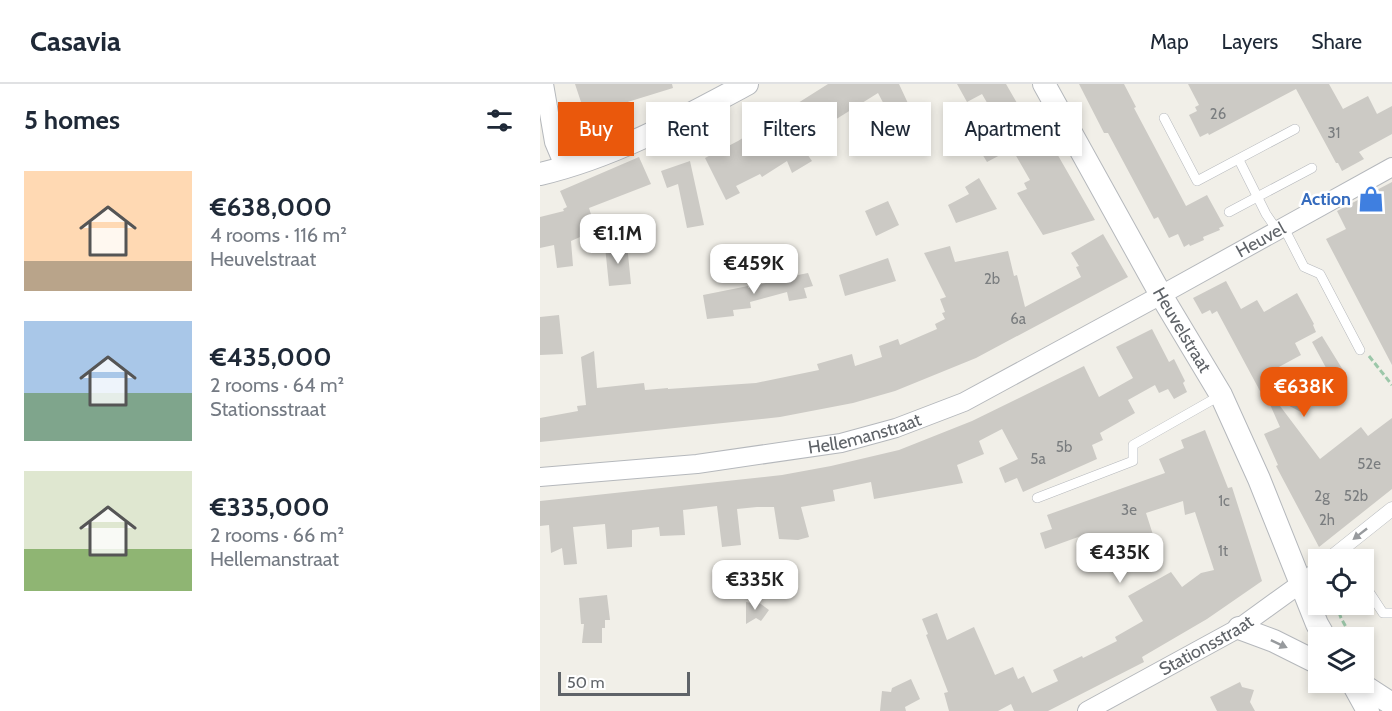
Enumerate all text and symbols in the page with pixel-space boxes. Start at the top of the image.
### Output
text: Casavia [30,24,121,58]
text: Map [1150,29,1189,54]
text: Layers [1222,29,1278,54]
text: Share [1311,29,1362,54]
chip: Buy [558,102,634,156]
chip: Rent [646,102,730,156]
chip: Filters [742,102,837,156]
chip: New [849,102,931,156]
chip: Apartment [943,102,1082,156]
text: 5 homes [24,104,120,136]
icon: filters [483,104,516,137]
house number: 26 [1210,105,1226,123]
house number: 31 [1327,124,1341,142]
shop icon: Action [1356,184,1386,214]
place label: Action [1301,188,1351,210]
text: €638,000 [210,191,332,223]
icon: home [72,195,144,267]
pin: €1.1M [576,214,660,265]
street label: Heuvel [1232,217,1290,262]
text: €1.1M [594,221,642,245]
text: 4 rooms · 116 m² [210,223,347,247]
pin: €459K [712,244,796,295]
text: Heuvelstraat [210,247,316,271]
text: €459K [724,251,784,275]
house number: 2b [984,270,1000,288]
street label: Heuvelstraat [1148,283,1216,377]
house number: 6a [1010,310,1027,328]
text: €435,000 [210,341,332,373]
icon: home [72,345,144,417]
pin: €638K [1262,367,1346,418]
text: 2 rooms · 64 m² [210,373,344,397]
text: €638K [1274,374,1334,398]
text: Stationsstraat [210,397,326,421]
street label: Hellemanstraat [807,408,924,459]
house number: 5b [1056,438,1072,456]
house number: 5a [1030,450,1046,468]
house number: 52e [1357,455,1381,473]
house number: 2g [1314,487,1330,505]
house number: 52b [1344,487,1368,505]
text: €335,000 [210,491,330,523]
house number: 1c [1218,492,1230,510]
icon: home [72,495,144,567]
house number: 3e [1121,501,1137,519]
house number: 2h [1319,511,1335,529]
text: 2 rooms · 66 m² [210,523,344,547]
one-way arrow [1352,528,1368,541]
pin: €435K [1078,533,1162,584]
text: €435K [1090,540,1150,564]
house number: 1t [1218,542,1228,560]
text: Hellemanstraat [210,547,339,571]
map controls [1308,549,1374,693]
button: locate [1308,549,1374,615]
pin: €335K [713,560,797,611]
text: €335K [726,567,784,591]
street label: Stationsstraat [1155,610,1258,680]
button: layers [1308,627,1374,693]
one-way arrow [1271,639,1288,648]
scale bar [558,669,690,696]
text: 50 m [567,673,604,692]

